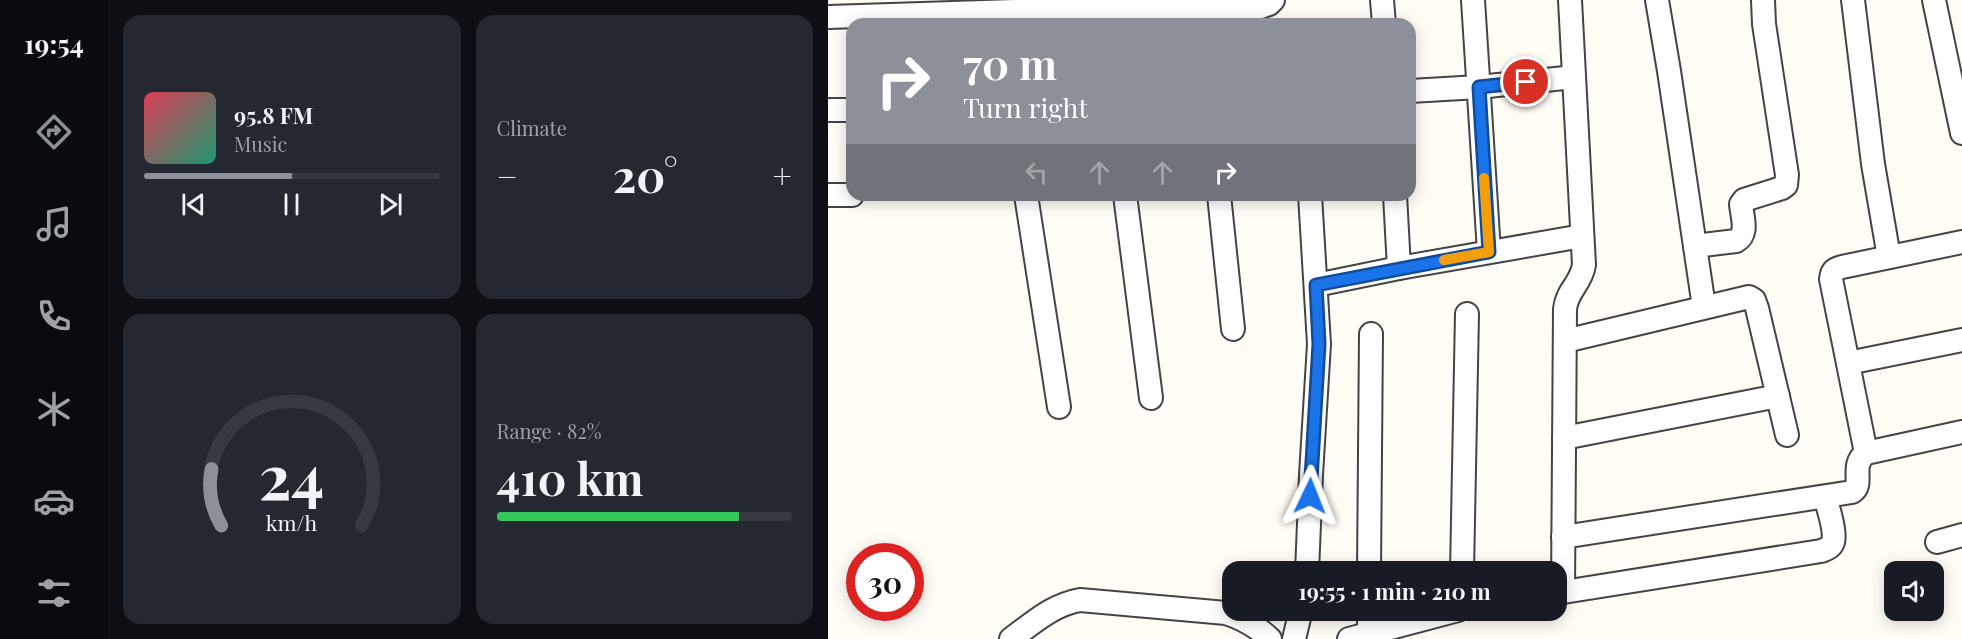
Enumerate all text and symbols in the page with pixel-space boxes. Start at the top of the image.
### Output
text: 19:54 [24,25,84,61]
text: 70 m [963,35,1057,91]
icon: right [864,42,942,120]
pin [1500,56,1551,107]
icon: arrive [1509,65,1542,98]
text: Turn right [963,89,1088,125]
text: 95.8 FM [234,100,313,130]
icon: directions [33,111,75,153]
text: Climate [497,114,567,141]
text: Music [234,130,287,157]
text: 20° [613,144,678,204]
text: − [497,153,518,197]
text: + [773,153,792,197]
icon: left [1020,156,1053,189]
icon: ahead [1083,156,1116,189]
icon: ahead [1146,156,1179,189]
icon: right [1209,156,1242,189]
icon: previous [177,188,210,221]
icon: pause [275,188,308,221]
icon: next [374,188,407,221]
icon: music [33,203,75,245]
icon: phone [33,295,75,337]
icon: climate [33,388,75,430]
text: Range · 82% [497,417,602,444]
text: 24 [259,432,325,516]
text: 410 km [497,447,644,507]
position arrow [1278,464,1342,528]
icon: car [33,480,75,522]
text: km/h [266,508,318,536]
speed limit sign: 30 [846,543,924,621]
map controls [1884,561,1944,621]
button: sound [1884,561,1944,621]
icon: filters [33,572,75,614]
text: 19:55 · 1 min · 210 m [1298,576,1491,606]

